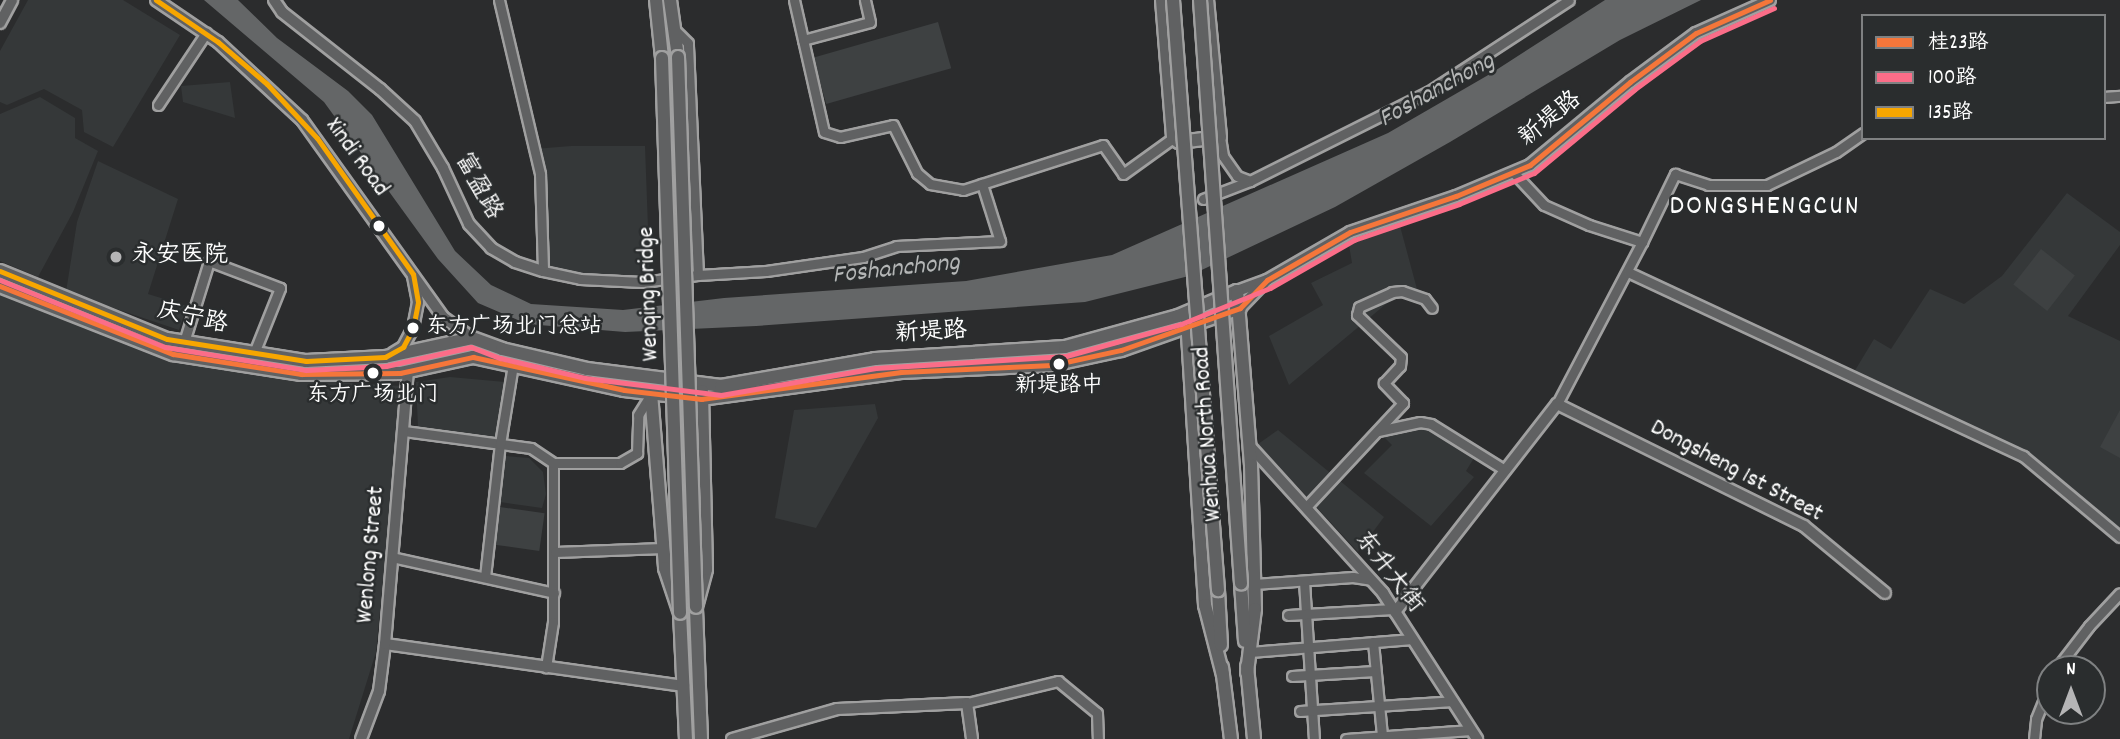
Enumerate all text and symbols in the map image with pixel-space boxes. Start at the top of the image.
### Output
legend [1861,14,2106,140]
text: 桂23路 [1928,29,1989,59]
water label: Foshanchong [1374,46,1500,136]
text: 100路 [1928,64,1977,94]
street label: 新堤路 [1514,86,1588,154]
text: 135路 [1928,99,1973,129]
street label: Xindi Road [318,113,394,203]
street label: 富盈路 [447,149,507,225]
district label: DONGSHENGCUN [1671,191,1859,225]
unlabelled marker [372,219,386,233]
street label: Wenqing Bridge [633,226,667,362]
place label: 永安医院 [132,243,228,271]
marker: 永安医院 [106,247,126,267]
water label: Foshanchong [831,248,961,292]
street label: 庆宁路 [154,297,230,341]
place label: 东方广场北门总站 [426,315,602,341]
street label: 新堤路 [894,318,968,350]
marker: 东方广场北门总站 [406,321,420,335]
street label: Wenhua North Road [1189,346,1229,522]
marker: 新堤路中 [1052,357,1066,371]
marker: 东方广场北门 [366,366,380,380]
place label: 新堤路中 [1015,374,1103,400]
place label: 东方广场北门 [307,383,439,409]
street label: Dongsheng 1st Street [1645,414,1827,530]
street label: Wenlong Street [352,485,392,625]
street label: 东升大街 [1347,526,1429,620]
north arrow [2036,655,2106,725]
text: N [2066,657,2076,684]

